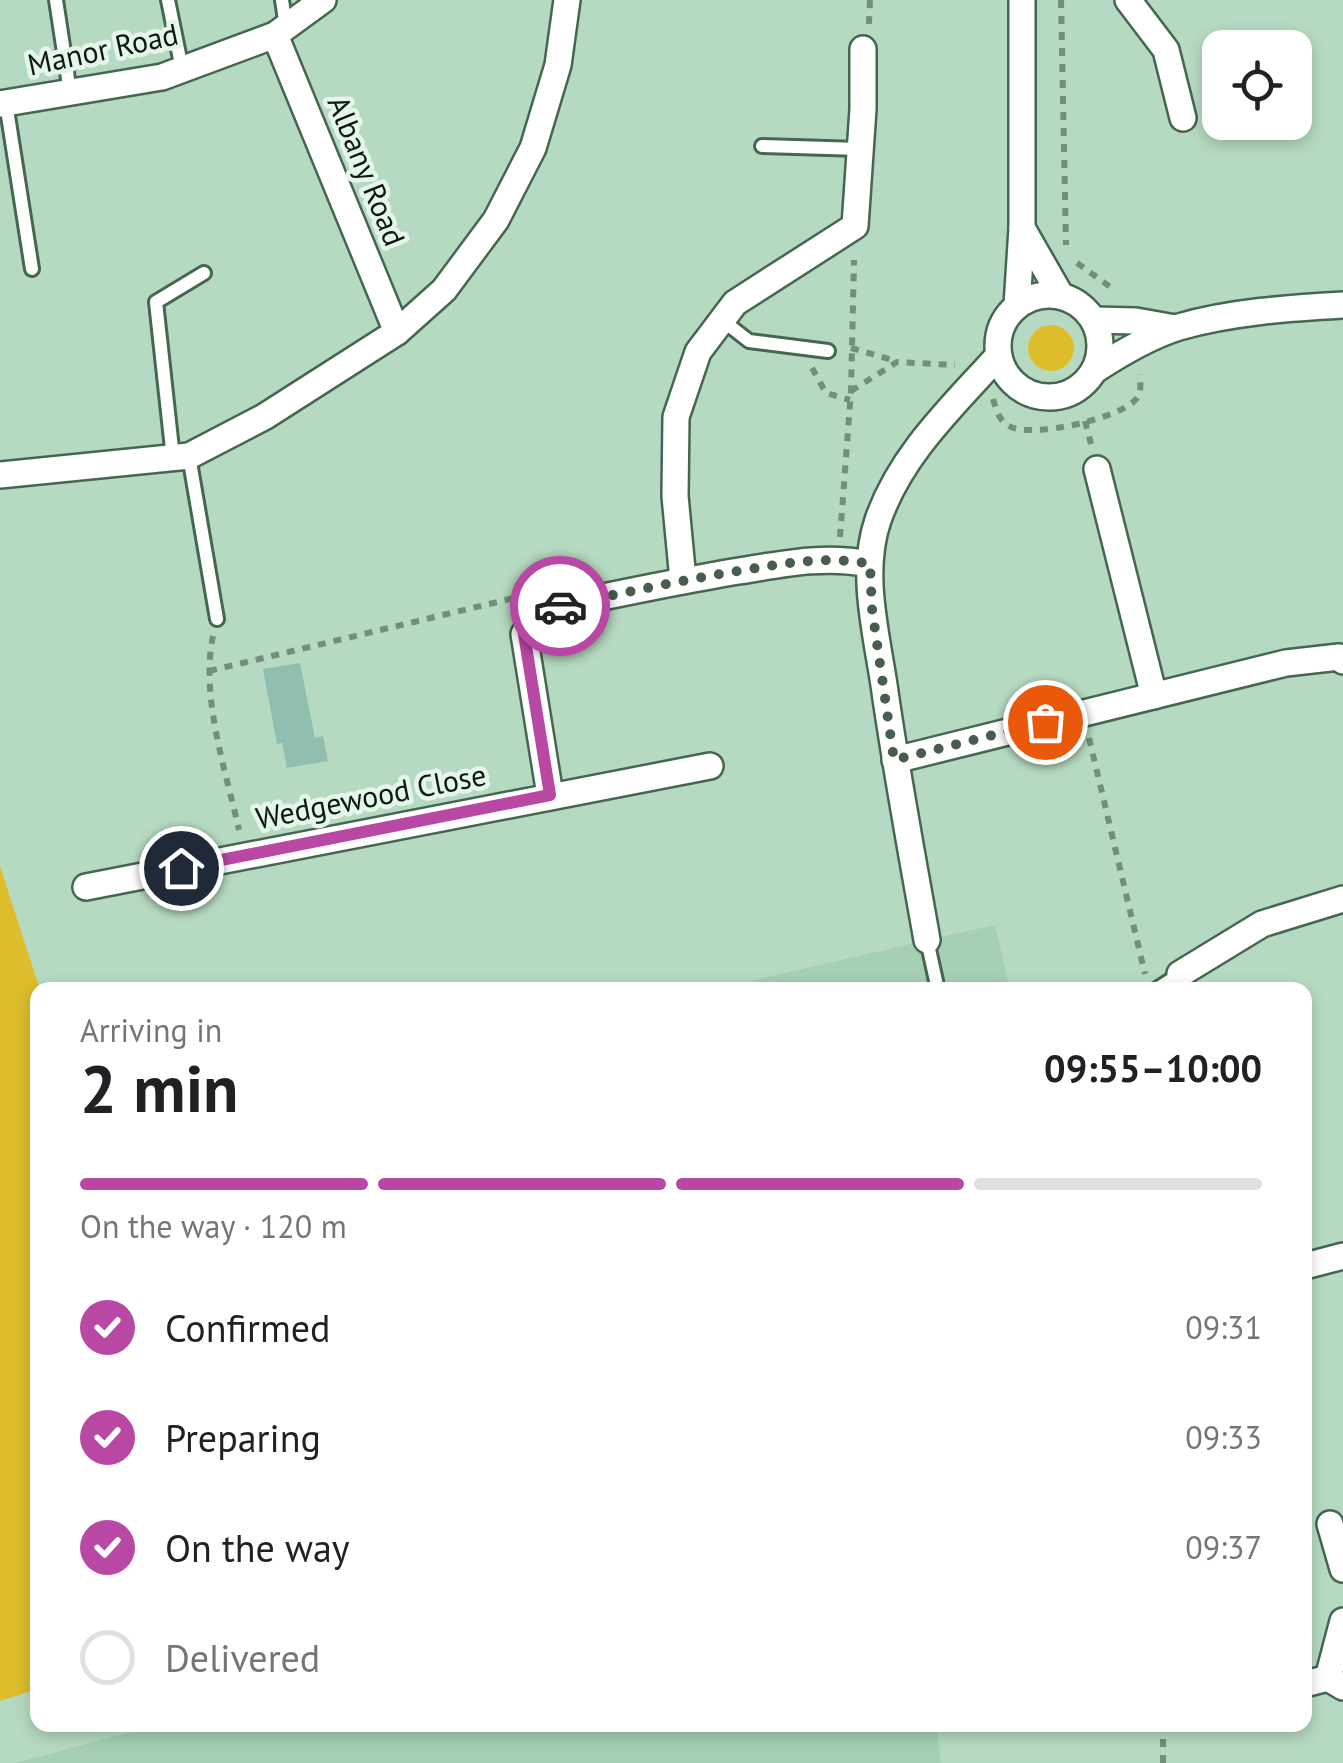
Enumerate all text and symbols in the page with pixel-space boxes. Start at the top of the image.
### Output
street label: Manor Road [24,14,181,83]
map controls [1202,30,1312,140]
button: locate [1202,30,1312,140]
street label: Albany Road [320,90,415,251]
courier [510,556,610,656]
icon: car [533,579,588,634]
pin [1003,680,1088,765]
icon: bag [1018,695,1073,750]
street label: Wedgewood Close [252,754,489,837]
pin [139,826,224,911]
icon: home [154,841,209,896]
text: Arriving in [80,1009,222,1051]
text: 09:55–10:00 [1044,1043,1262,1092]
text: 2 min [80,1046,239,1130]
text: On the way · 120 m [80,1205,347,1247]
icon: check [80,1300,135,1355]
text: Confirmed [165,1303,331,1352]
text: 09:31 [1185,1306,1262,1348]
icon: check [80,1410,135,1465]
text: Preparing [165,1413,321,1462]
text: 09:33 [1185,1416,1262,1458]
icon: check [80,1520,135,1575]
text: On the way [165,1523,350,1572]
text: 09:37 [1185,1526,1262,1568]
text: Delivered [165,1633,320,1682]

